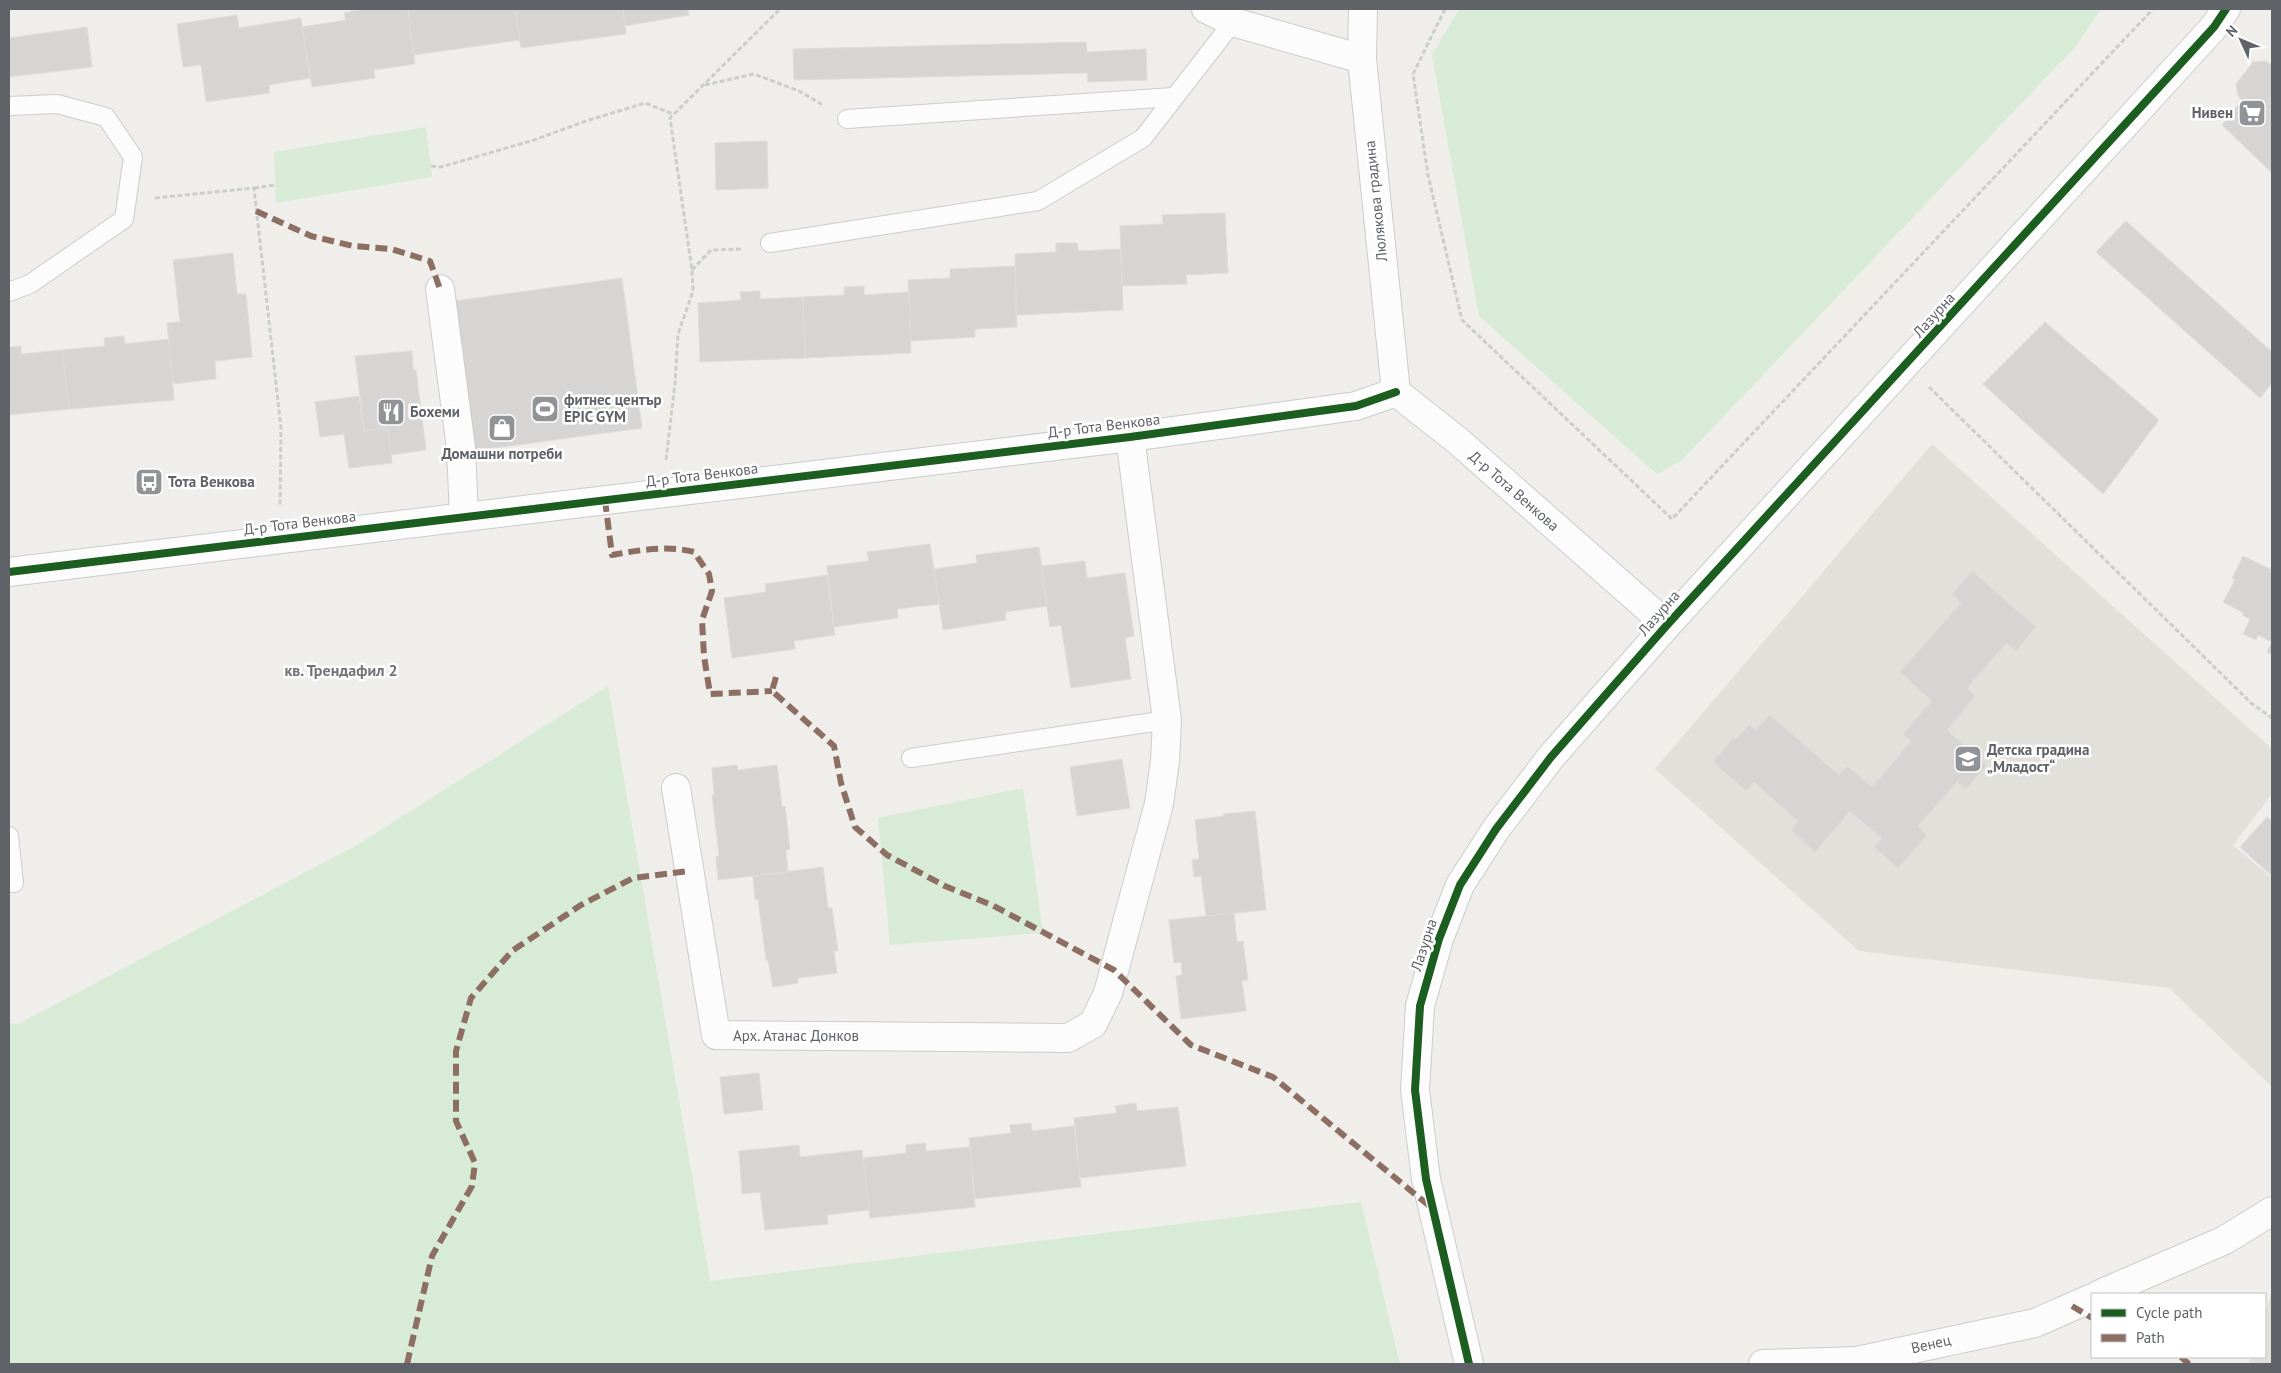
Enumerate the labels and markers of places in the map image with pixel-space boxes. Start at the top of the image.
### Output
supermarket icon: Нивен [2237,98,2267,128]
place label: Нивен [2192,103,2233,122]
place label: фитнес център EPIC GYM [564,390,662,426]
sports icon: фитнес център EPIC GYM [530,394,560,424]
restaurant icon: Бохеми [376,397,406,427]
place label: Бохеми [410,402,460,421]
shop icon: Домашни потреби [487,413,517,443]
place label: Домашни потреби [441,444,563,463]
bus stop icon: Тота Венкова [134,467,164,497]
place label: Тота Венкова [168,472,255,491]
place label: Детска градина „Младост“ [1987,740,2089,776]
school or university icon: Детска градина „Младост“ [1953,744,1983,774]

